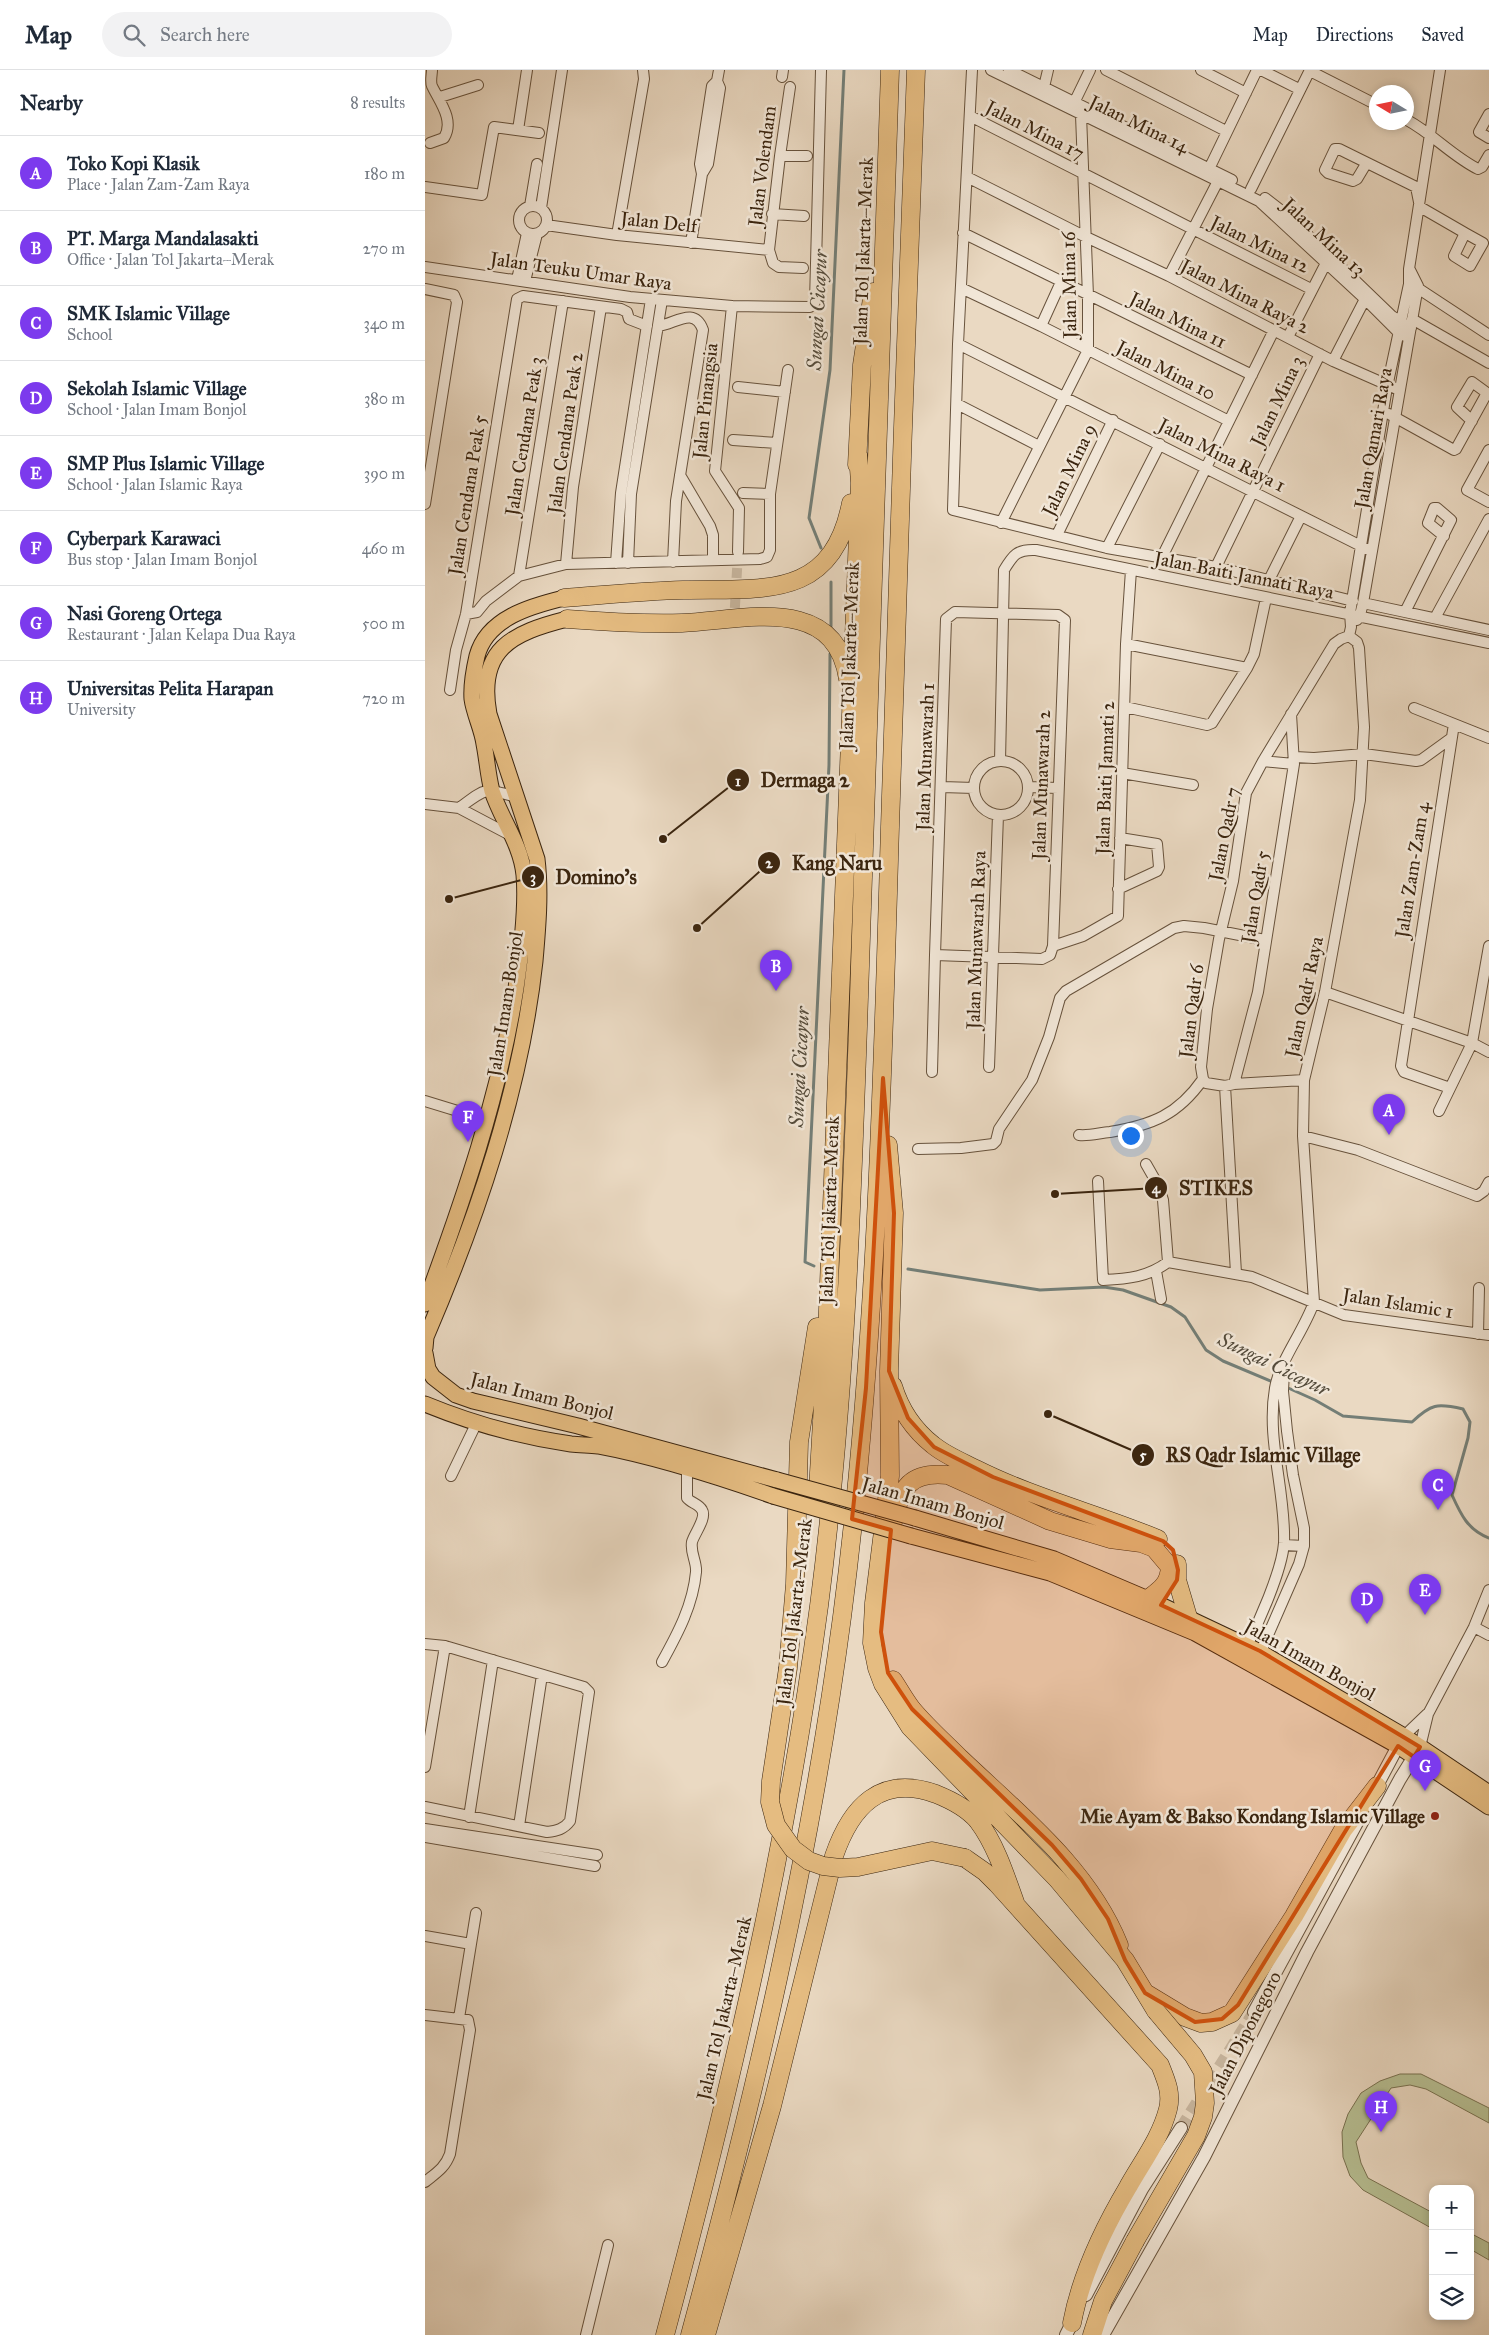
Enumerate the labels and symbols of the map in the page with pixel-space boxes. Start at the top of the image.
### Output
north arrow [1369,85,1414,130]
street label: Jalan Mina 14 [1083,89,1193,159]
street label: Jalan Mina 17 [980,94,1088,166]
street label: Jalan Volendam [743,104,782,230]
street label: Jalan Tol Jakarta–Merak [848,156,879,348]
street label: Jalan Mina 13 [1276,191,1370,282]
street label: Jalan Delf [617,206,701,239]
street label: Jalan Mina 12 [1205,209,1314,279]
street label: Jalan Mina 16 [1057,230,1082,341]
street label: Jalan Teuku Umar Raya [487,247,674,296]
water label: Sungai Cicayur [802,247,832,372]
street label: Jalan Mina Raya 2 [1175,253,1314,340]
street label: Jalan Mina 11 [1124,286,1230,354]
street label: Jalan Mina 10 [1110,334,1220,406]
street label: Jalan Pinangsia [687,341,724,462]
street label: Jalan Cendana Peak 2 [542,350,589,517]
street label: Jalan Mina 3 [1244,352,1310,452]
street label: Jalan Cendana Peak 3 [500,355,549,519]
street label: Jalan Qamari Raya [1349,365,1398,512]
street label: Jalan Mina Raya 1 [1152,412,1289,498]
street label: Jalan Cendana Peak 5 [443,413,492,579]
street label: Jalan Mina 9 [1036,420,1102,522]
street label: Jalan Baiti Jannati Raya [1150,546,1337,605]
street label: Jalan Tol Jakarta–Merak [834,561,865,753]
street label: Jalan Munawarah 1 [911,683,940,833]
street label: Jalan Baiti Jannati 2 [1091,700,1120,857]
street label: Jalan Munawarah 2 [1027,709,1056,862]
callout: Dermaga 2 [726,763,860,798]
text: Dermaga 2 [761,768,851,793]
text: 1 [735,772,741,790]
street label: Jalan Qadr 7 [1203,785,1245,885]
street label: Jalan Zam-Zam 4 [1390,800,1435,942]
callout: Kang Naru [757,845,892,880]
street label: Jalan Munawarah Raya [961,849,992,1032]
street label: Jalan Qadr 5 [1236,849,1275,947]
text: Kang Naru [792,851,882,876]
text: 2 [765,854,773,872]
callout: Domino's [520,859,647,894]
text: Domino's [555,865,637,889]
text: 3 [530,868,536,887]
street label: Jalan Imam Bonjol [482,929,529,1081]
street label: Jalan Qadr Raya [1280,933,1329,1062]
pin: B [760,950,792,991]
street label: Jalan Qadr 6 [1174,961,1209,1062]
water label: Sungai Cicayur [784,1004,814,1129]
pin: A [1373,1094,1405,1135]
pin: F [452,1101,484,1142]
street label: Jalan Tol Jakarta–Merak [814,1115,845,1307]
your location [1118,1123,1144,1149]
callout: STIKES [1144,1170,1263,1205]
text: STIKES [1179,1176,1253,1200]
text: 4 [1152,1179,1161,1198]
street label: Jalan Islamic 1 [1339,1283,1455,1324]
water label: Sungai Cicayur [1213,1326,1335,1402]
street label: Jalan Imam Bonjol [466,1367,617,1426]
callout: RS Qadr Islamic Village [1130,1437,1370,1472]
text: RS Qadr Islamic Village [1165,1443,1361,1468]
text: 5 [1140,1446,1147,1464]
pin: C [1422,1469,1454,1510]
street label: Jalan Imam Bonjol [857,1471,1008,1536]
street label: Jalan Tol Jakarta–Merak [771,1517,818,1709]
pin: E [1409,1574,1441,1615]
pin: D [1351,1583,1383,1624]
street label: Jalan Imam Bonjol [1238,1613,1381,1707]
pin: G [1409,1750,1441,1791]
place label: Mie Ayam & Bakso Kondang Islamic Village [1080,1805,1425,1829]
marker: Mie Ayam & Bakso Kondang Islamic Village [1429,1810,1441,1822]
street label: Jalan Tol Jakarta–Merak [691,1914,757,2104]
street label: Jalan Diponegoro [1203,1967,1287,2101]
pin: H [1365,2091,1397,2132]

